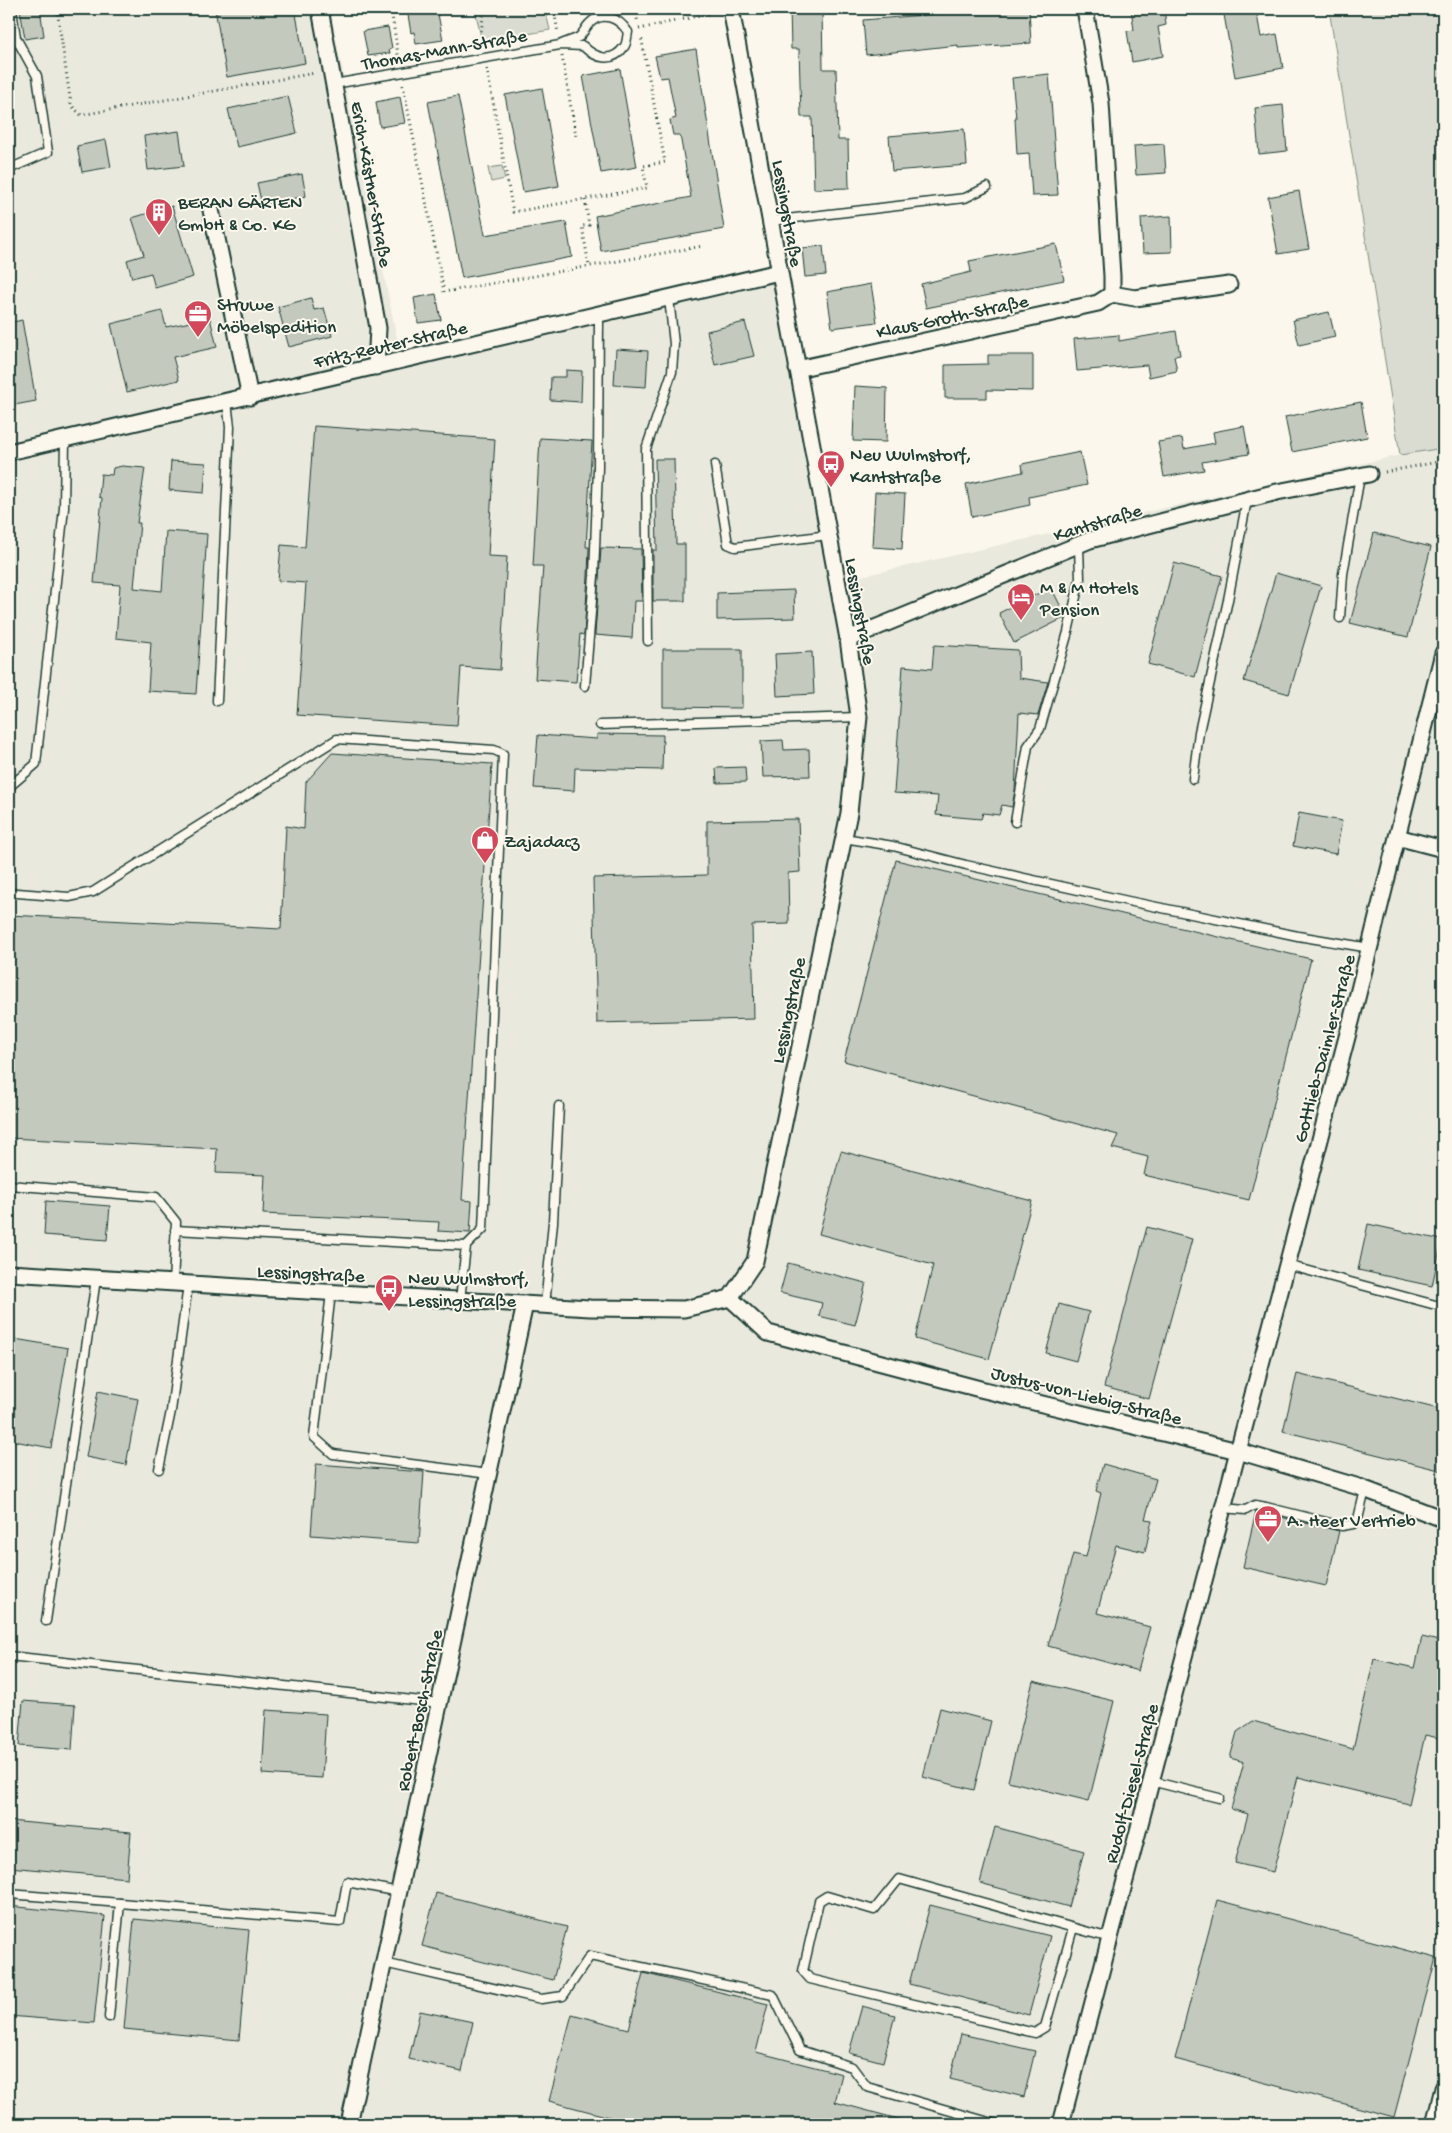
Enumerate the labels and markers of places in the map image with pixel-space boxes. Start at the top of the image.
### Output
place label: BERAN GÄRTEN GmbH & Co. KG [177,193,302,238]
building icon: BERAN GÄRTEN GmbH & Co. KG [144,197,174,236]
place label: Struwe Möbelspedition [217,295,336,340]
office icon: Struwe Möbelspedition [183,299,213,338]
place label: Neu Wulmstorf, Kantstraße [850,445,972,490]
bus stop icon: Neu Wulmstorf, Kantstraße [816,449,846,488]
place label: M & M Hotels Pension [1039,578,1139,623]
hotel icon: M & M Hotels Pension [1006,582,1036,621]
shop icon: Zajadacz [470,825,500,864]
place label: Zajadacz [504,832,580,855]
place label: Neu Wulmstorf, Lessingstraße [408,1269,530,1314]
bus stop icon: Neu Wulmstorf, Lessingstraße [374,1273,404,1312]
office icon: A. Heer Vertrieb [1253,1504,1283,1543]
place label: A. Heer Vertrieb [1287,1511,1416,1534]

